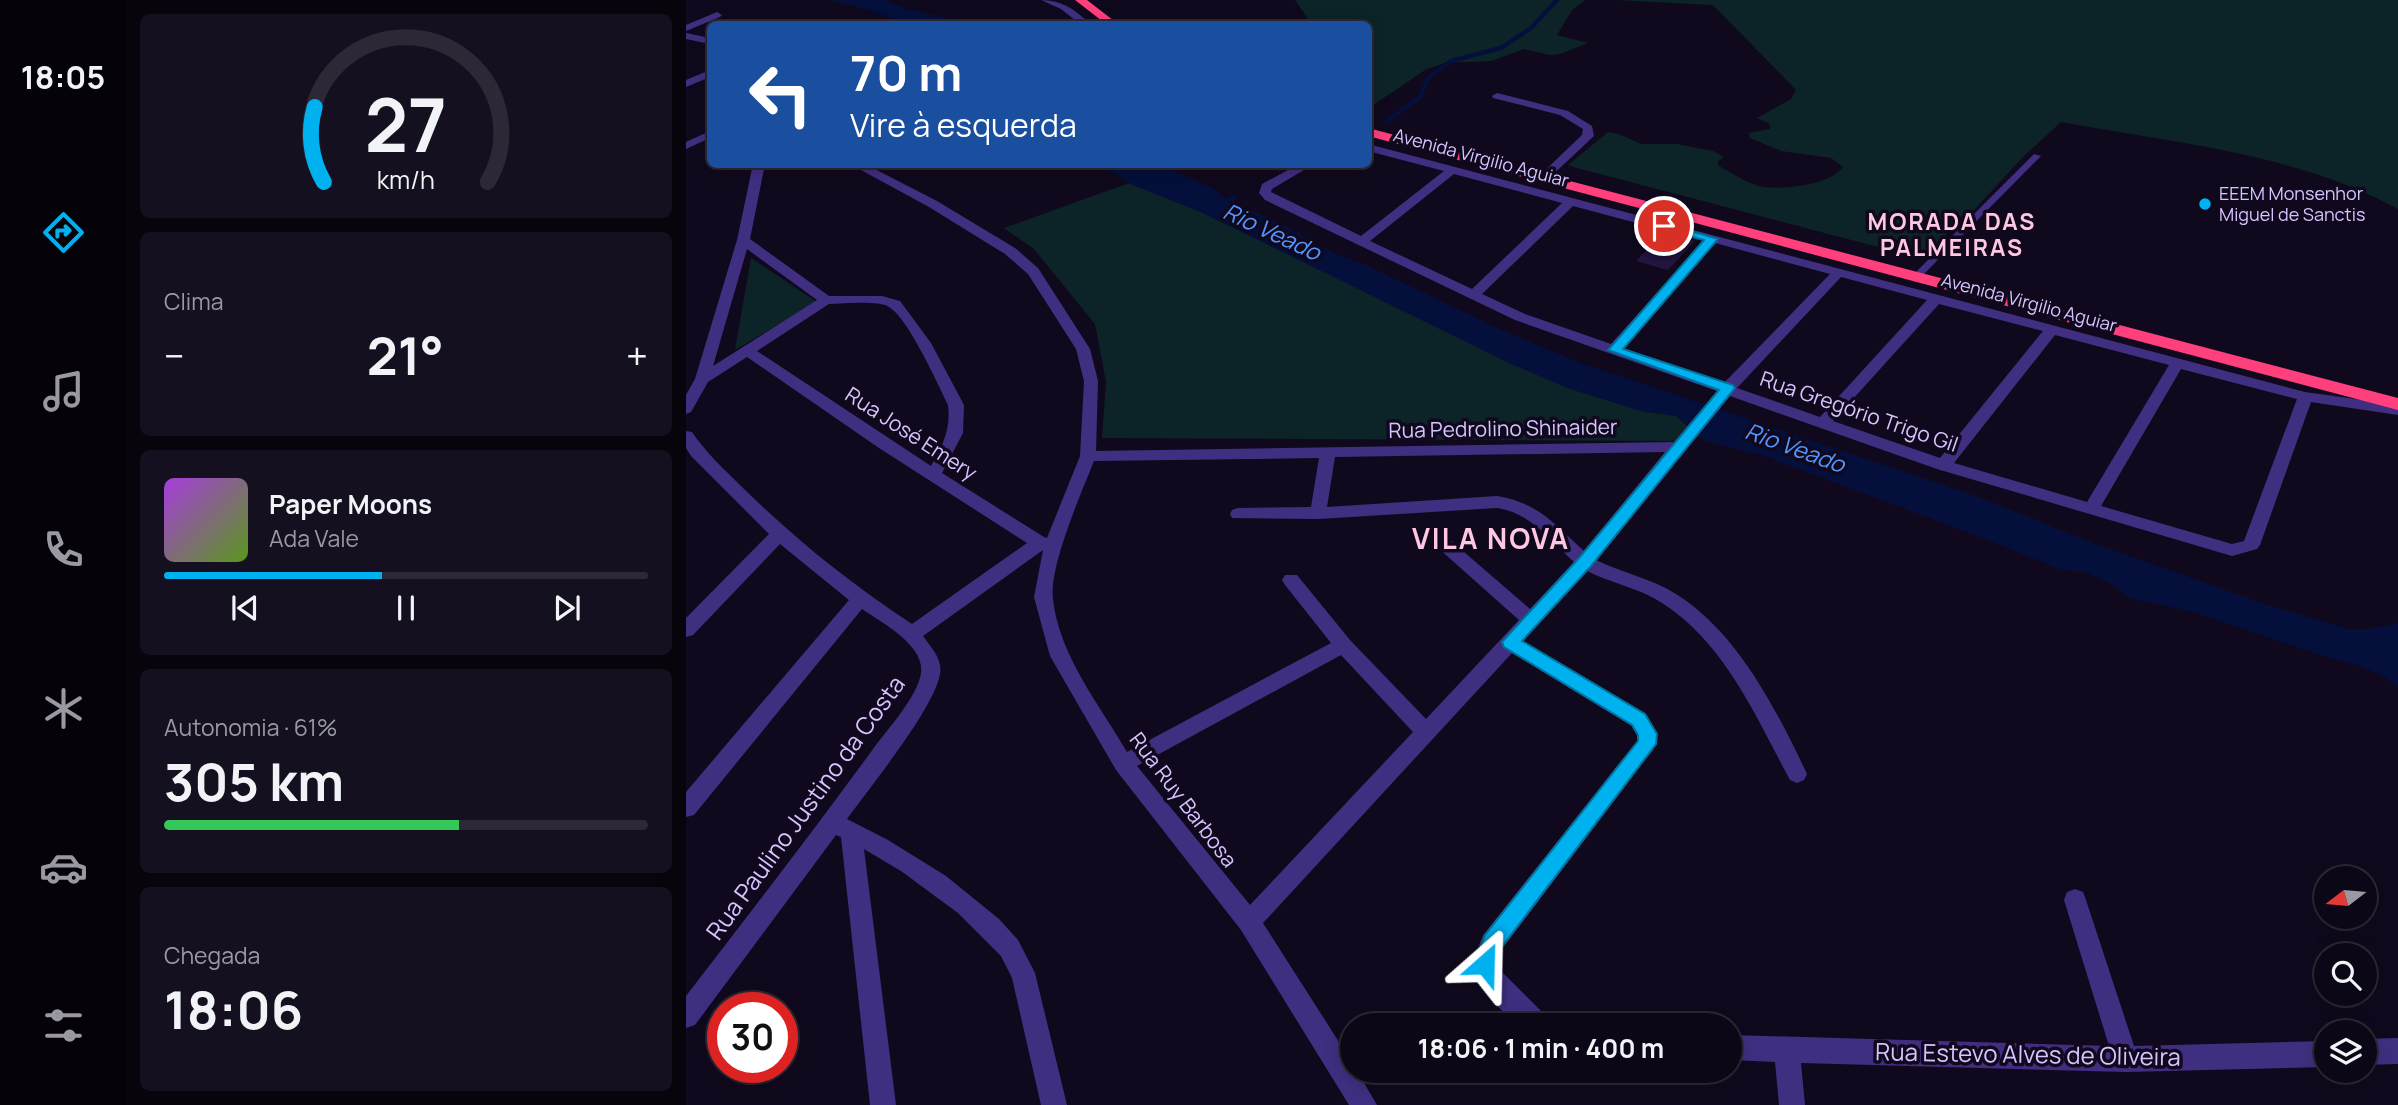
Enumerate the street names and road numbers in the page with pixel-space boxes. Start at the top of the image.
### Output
street label: Avenida Virgilio Aguiar [1391,122,1572,192]
street label: Avenida Virgilio Aguiar [1939,267,2120,337]
street label: Rua Gregório Trigo Gil [1757,364,1962,458]
street label: Rua José Emery [840,380,983,486]
street label: Rua Pedrolino Shinaider [1388,412,1618,444]
street label: Rua Paulino Justino da Costa [698,668,912,946]
street label: Rua Ruy Barbosa [1124,726,1244,873]
street label: Rua Estevo Alves de Oliveira [1875,1034,2181,1073]

